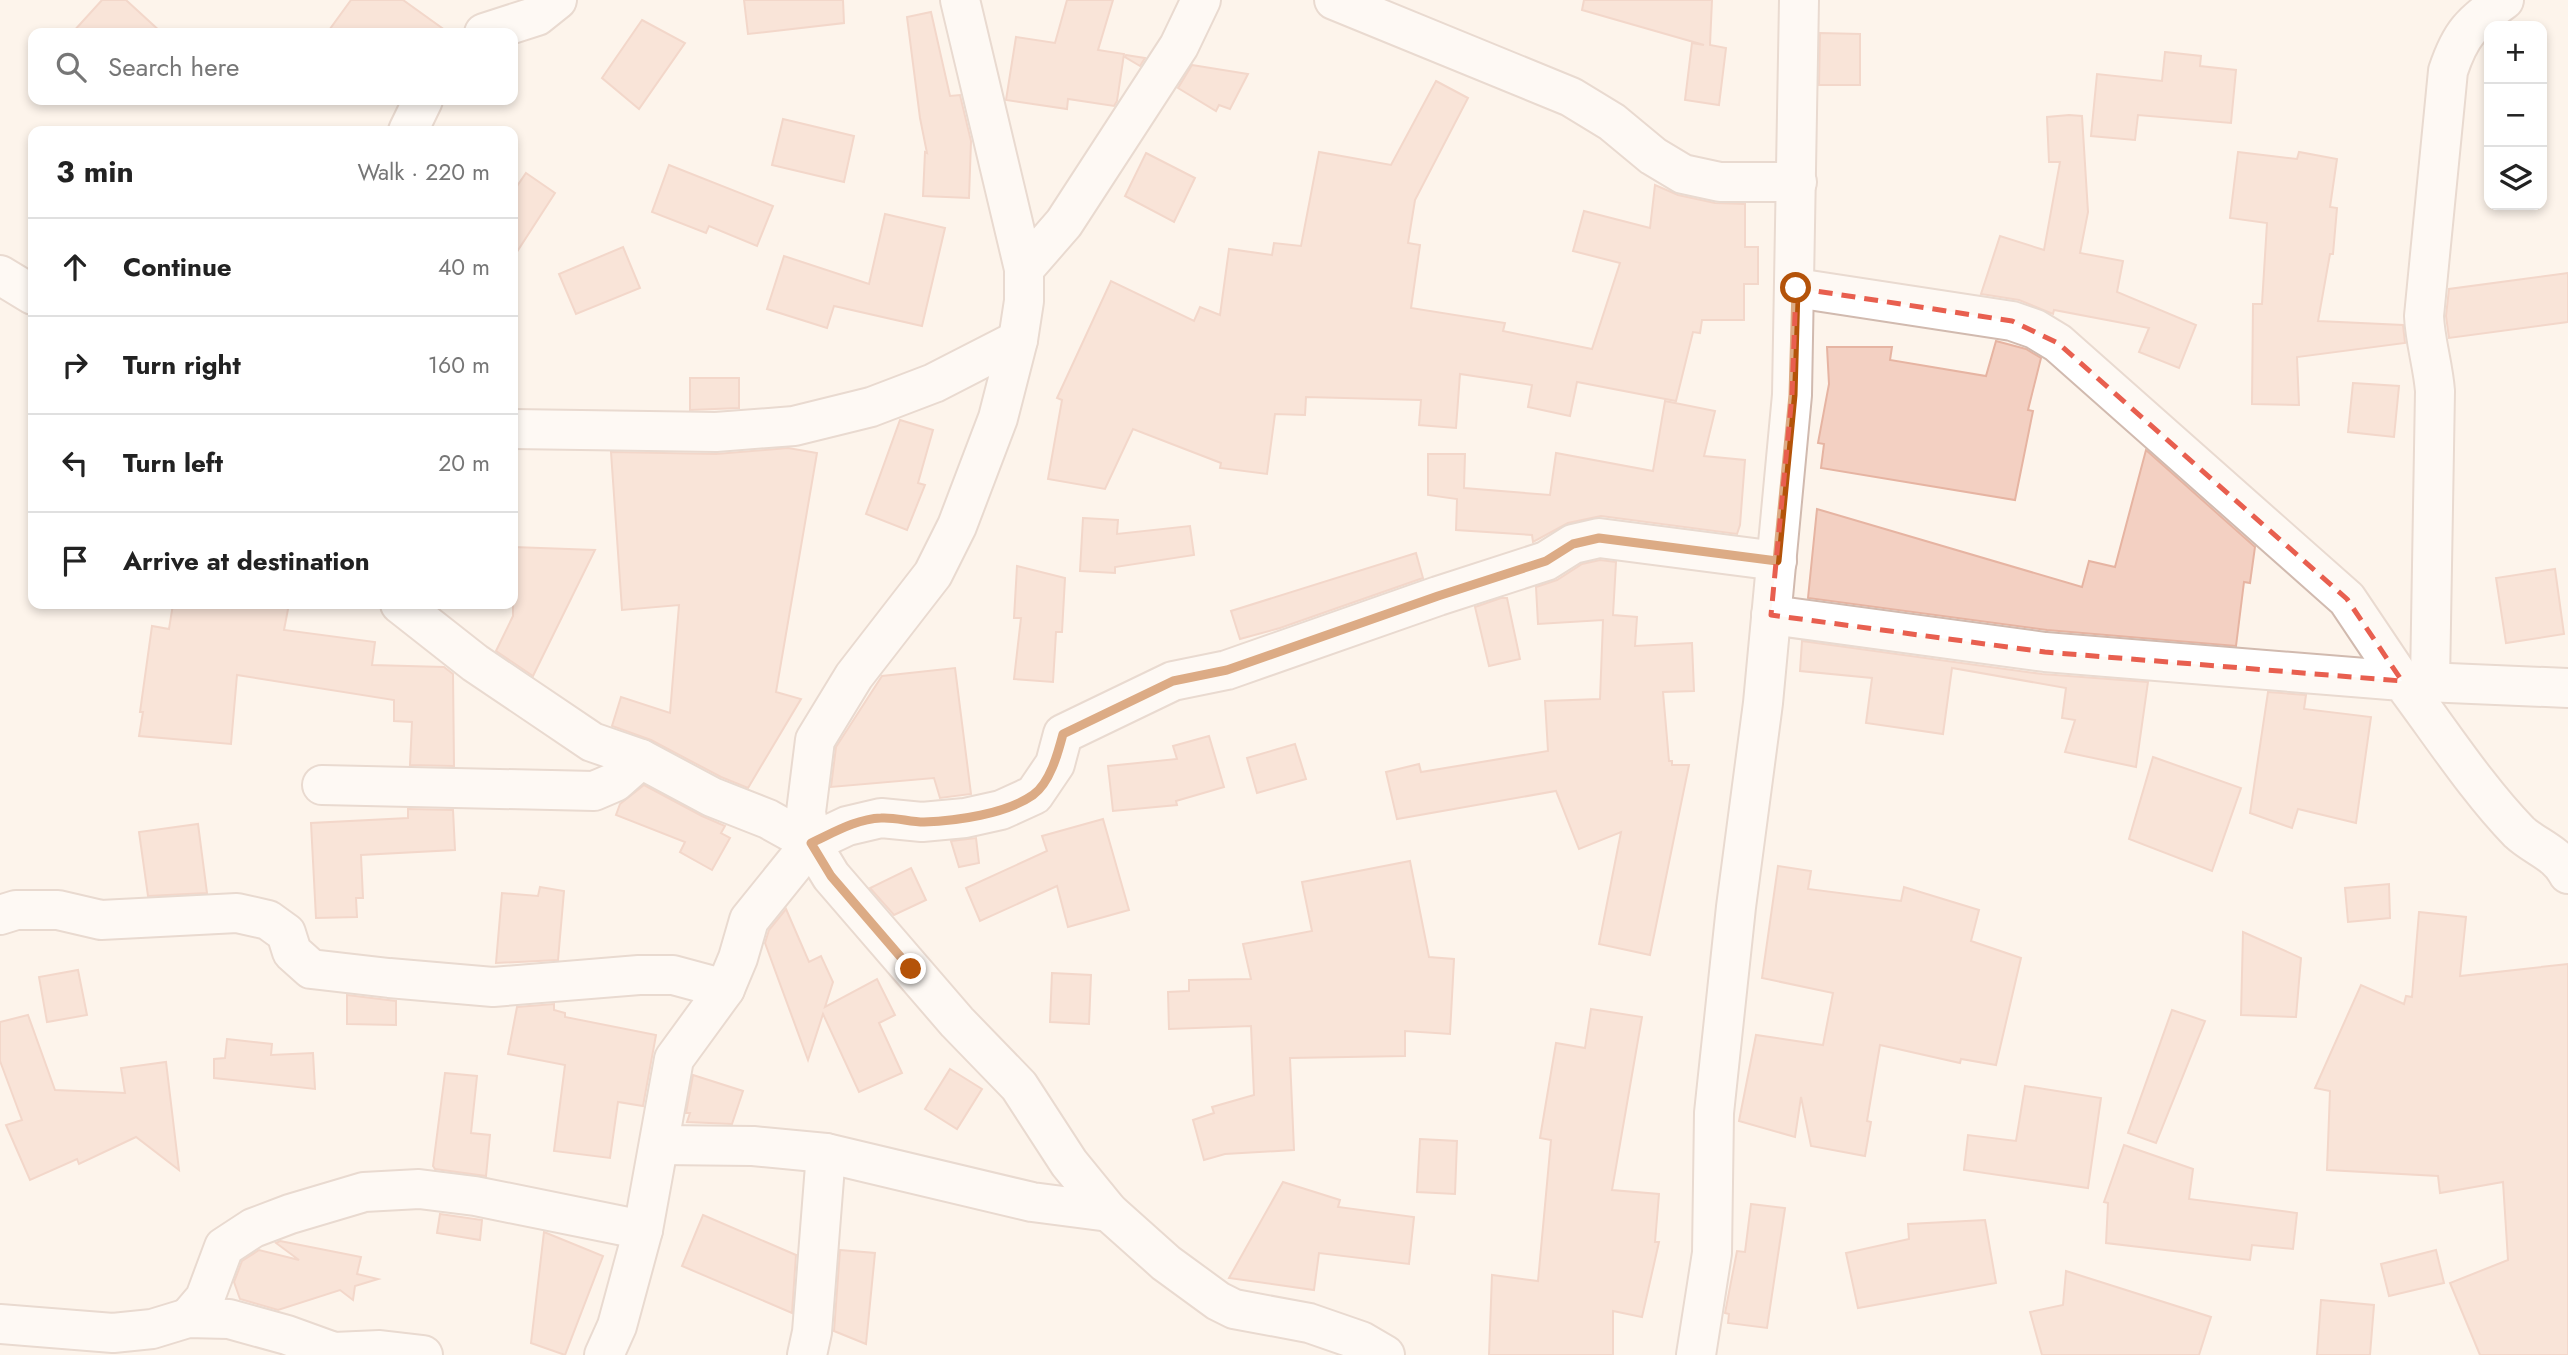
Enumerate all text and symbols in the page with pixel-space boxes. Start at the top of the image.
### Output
map controls [2484,21,2547,210]
button: + [2484,21,2547,84]
search box [28,28,518,105]
icon: search [52,48,90,86]
text: Search here [108,48,240,86]
button: − [2484,84,2547,147]
button: layers [2484,147,2547,210]
text: 3 min [56,150,134,193]
text: Walk · 220 m [358,155,490,189]
icon: ahead [56,248,94,286]
text: Continue [123,248,232,286]
text: 40 m [438,250,490,284]
route start [1780,272,1811,303]
icon: right [56,346,94,384]
text: Turn right [123,346,241,384]
text: 160 m [428,348,490,382]
icon: left [56,444,94,482]
text: Turn left [123,444,223,482]
text: 20 m [438,446,490,480]
icon: arrive [56,542,94,580]
text: Arrive at destination [123,542,370,580]
route end [895,953,926,984]

